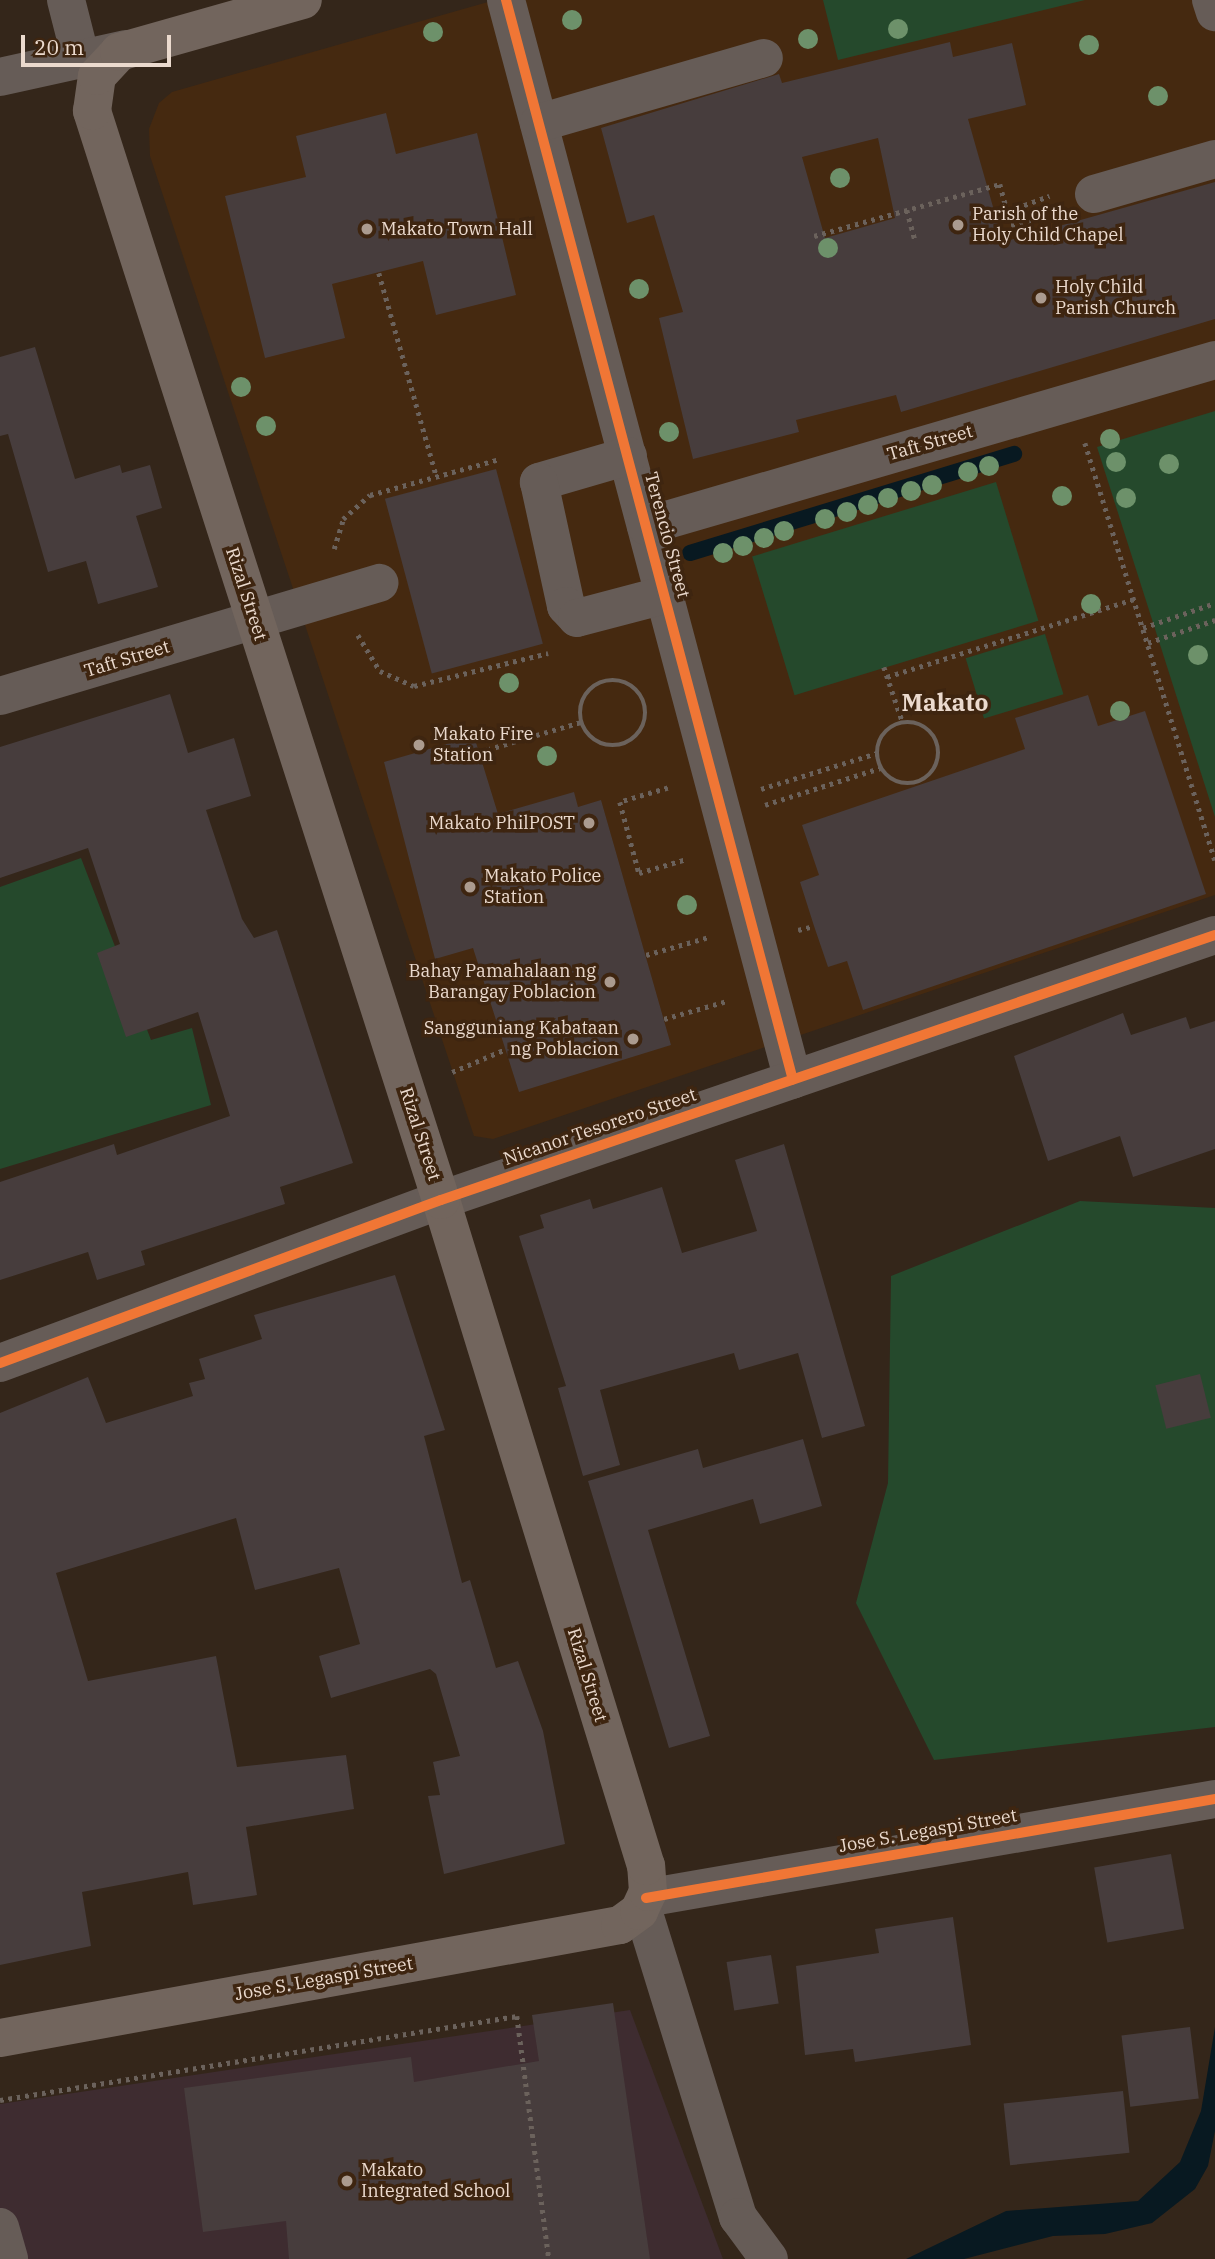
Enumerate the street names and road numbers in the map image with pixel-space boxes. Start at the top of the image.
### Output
street label: Taft Street [885,420,975,466]
street label: Terencio Street [640,470,694,600]
street label: Rizal Street [221,545,271,643]
street label: Taft Street [82,636,172,682]
street label: Nicanor Tesorero Street [501,1084,699,1170]
street label: Rizal Street [395,1085,445,1183]
street label: Rizal Street [563,1626,611,1724]
street label: Jose S. Legaspi Street [837,1805,1019,1857]
street label: Jose S. Legaspi Street [233,1953,415,2005]

